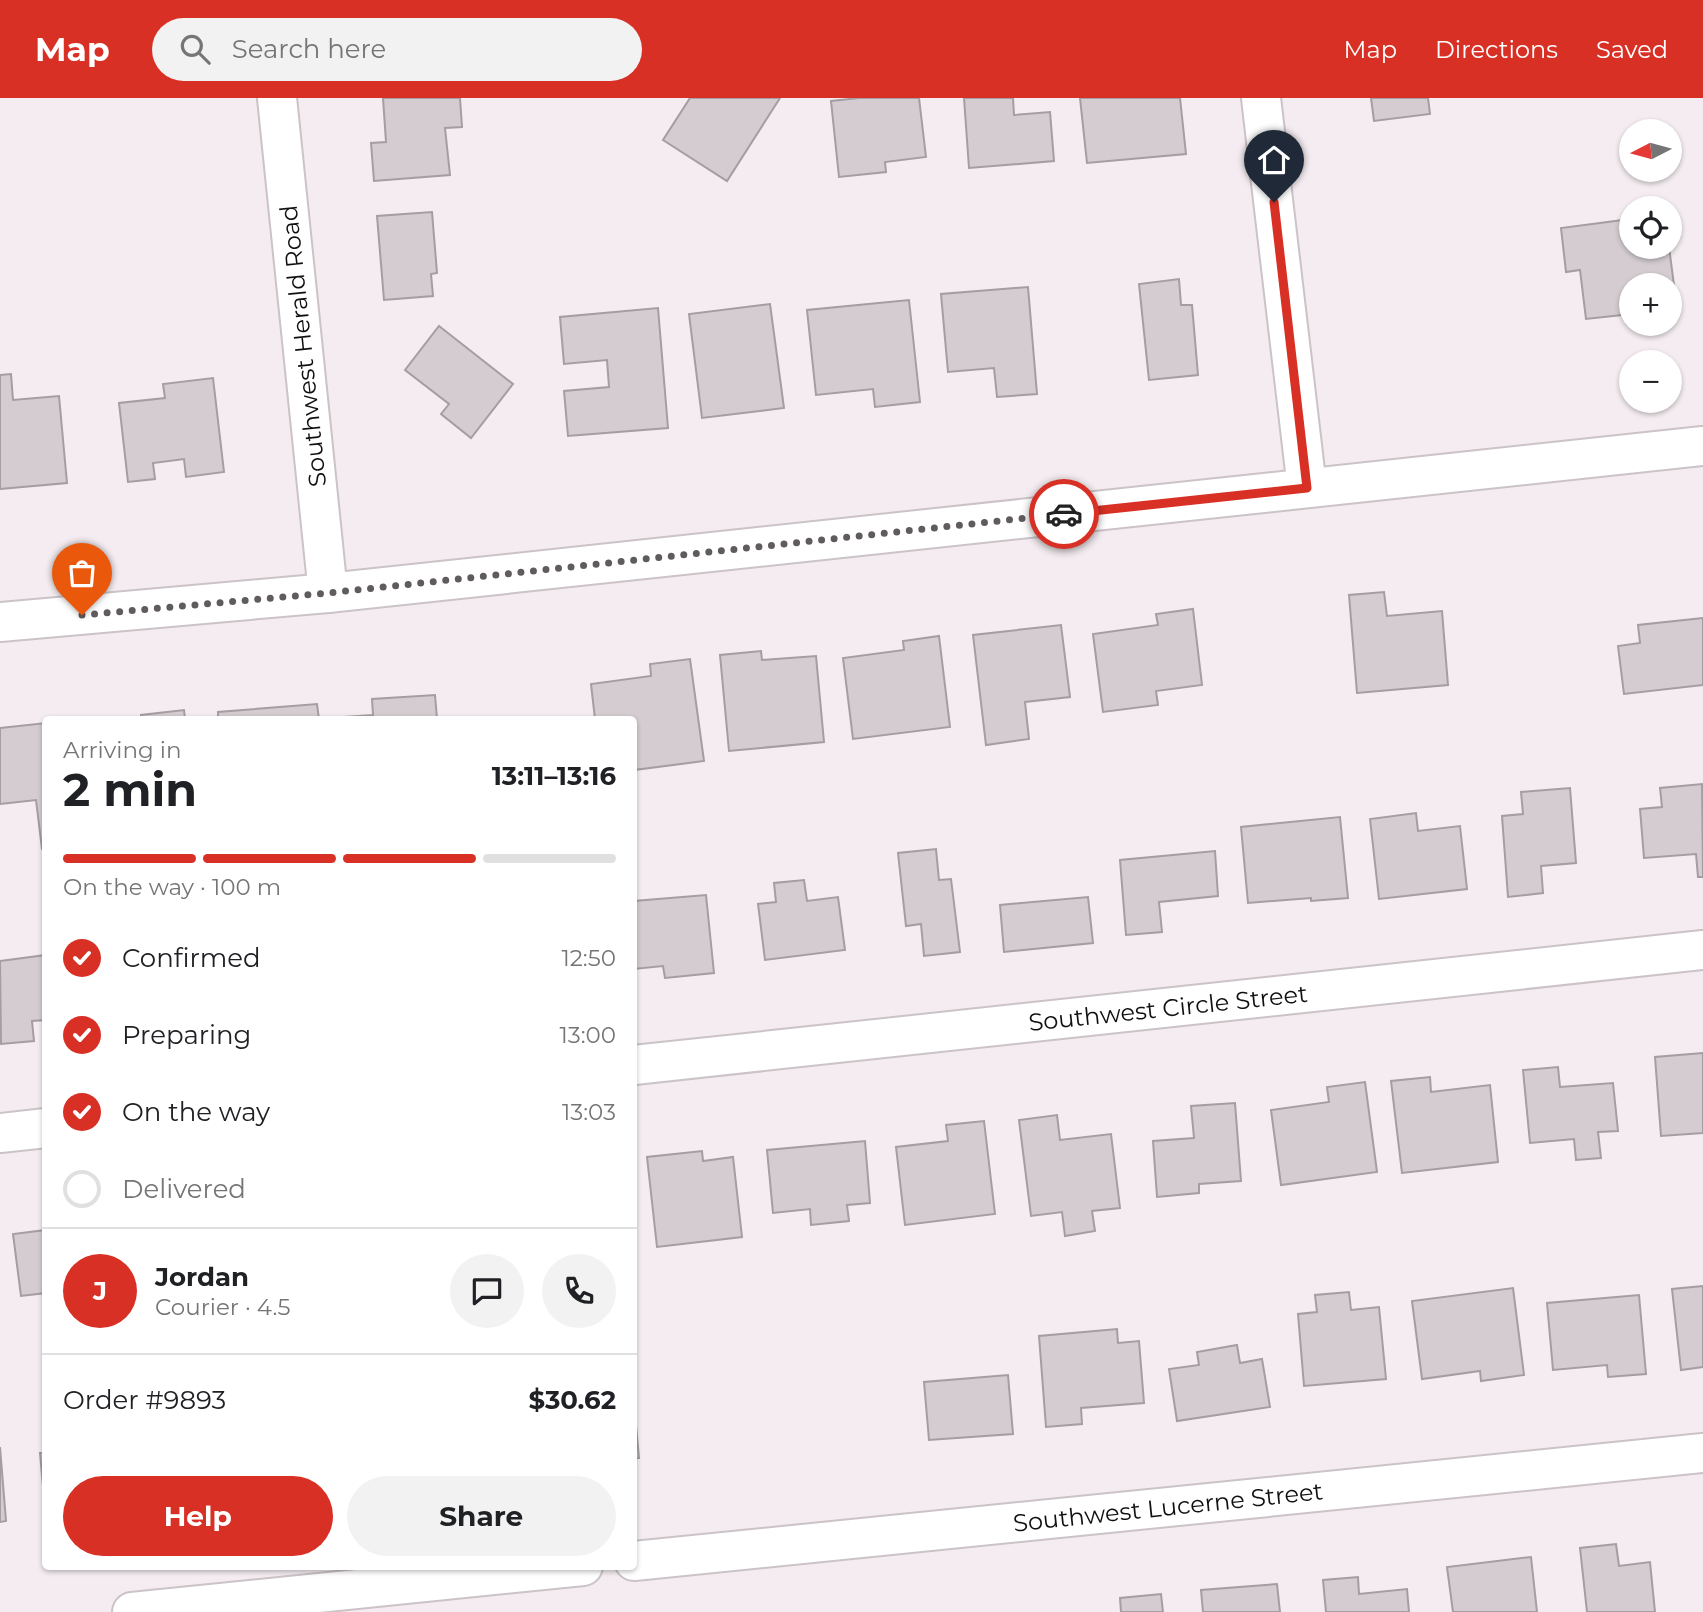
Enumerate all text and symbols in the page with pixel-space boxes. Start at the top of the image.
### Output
search box [152,18,642,81]
text: Map [35,29,110,69]
icon: search [176,30,214,68]
text: Search here [232,33,386,65]
text: Map [1344,35,1397,64]
text: Directions [1435,35,1558,64]
text: Saved [1596,35,1668,64]
north arrow [1619,119,1682,182]
map controls [1619,119,1682,413]
pin [1244,130,1304,202]
icon: home [1255,141,1293,179]
button: locate [1619,196,1682,259]
street label: Southwest Herald Road [274,204,332,488]
button: + [1619,273,1682,336]
button: − [1619,350,1682,413]
courier [1029,479,1099,549]
icon: car [1045,495,1083,533]
pin [52,543,112,615]
icon: bag [63,554,101,592]
text: Arriving in [63,736,182,764]
text: 13:11–13:16 [492,760,616,792]
text: 2 min [63,761,197,818]
text: On the way · 100 m [63,873,281,901]
icon: check [63,939,101,977]
text: Confirmed [122,942,261,974]
text: 12:50 [562,944,616,972]
street label: Southwest Circle Street [1027,979,1309,1037]
icon: check [63,1016,101,1054]
text: Preparing [122,1019,251,1051]
text: 13:00 [559,1021,616,1049]
icon: check [63,1093,101,1131]
text: On the way [122,1096,270,1128]
text: 13:03 [562,1098,616,1126]
text: Delivered [122,1173,246,1205]
button: chat [450,1254,524,1328]
button: phone [542,1254,616,1328]
text: Jordan [155,1261,249,1293]
text: J [93,1275,107,1307]
text: Courier · 4.5 [155,1293,290,1321]
text: Order #9893 [63,1384,226,1416]
text: $30.62 [528,1384,616,1416]
button: Help [63,1476,333,1556]
button: Share [347,1476,616,1556]
street label: Southwest Lucerne Street [1012,1476,1325,1538]

